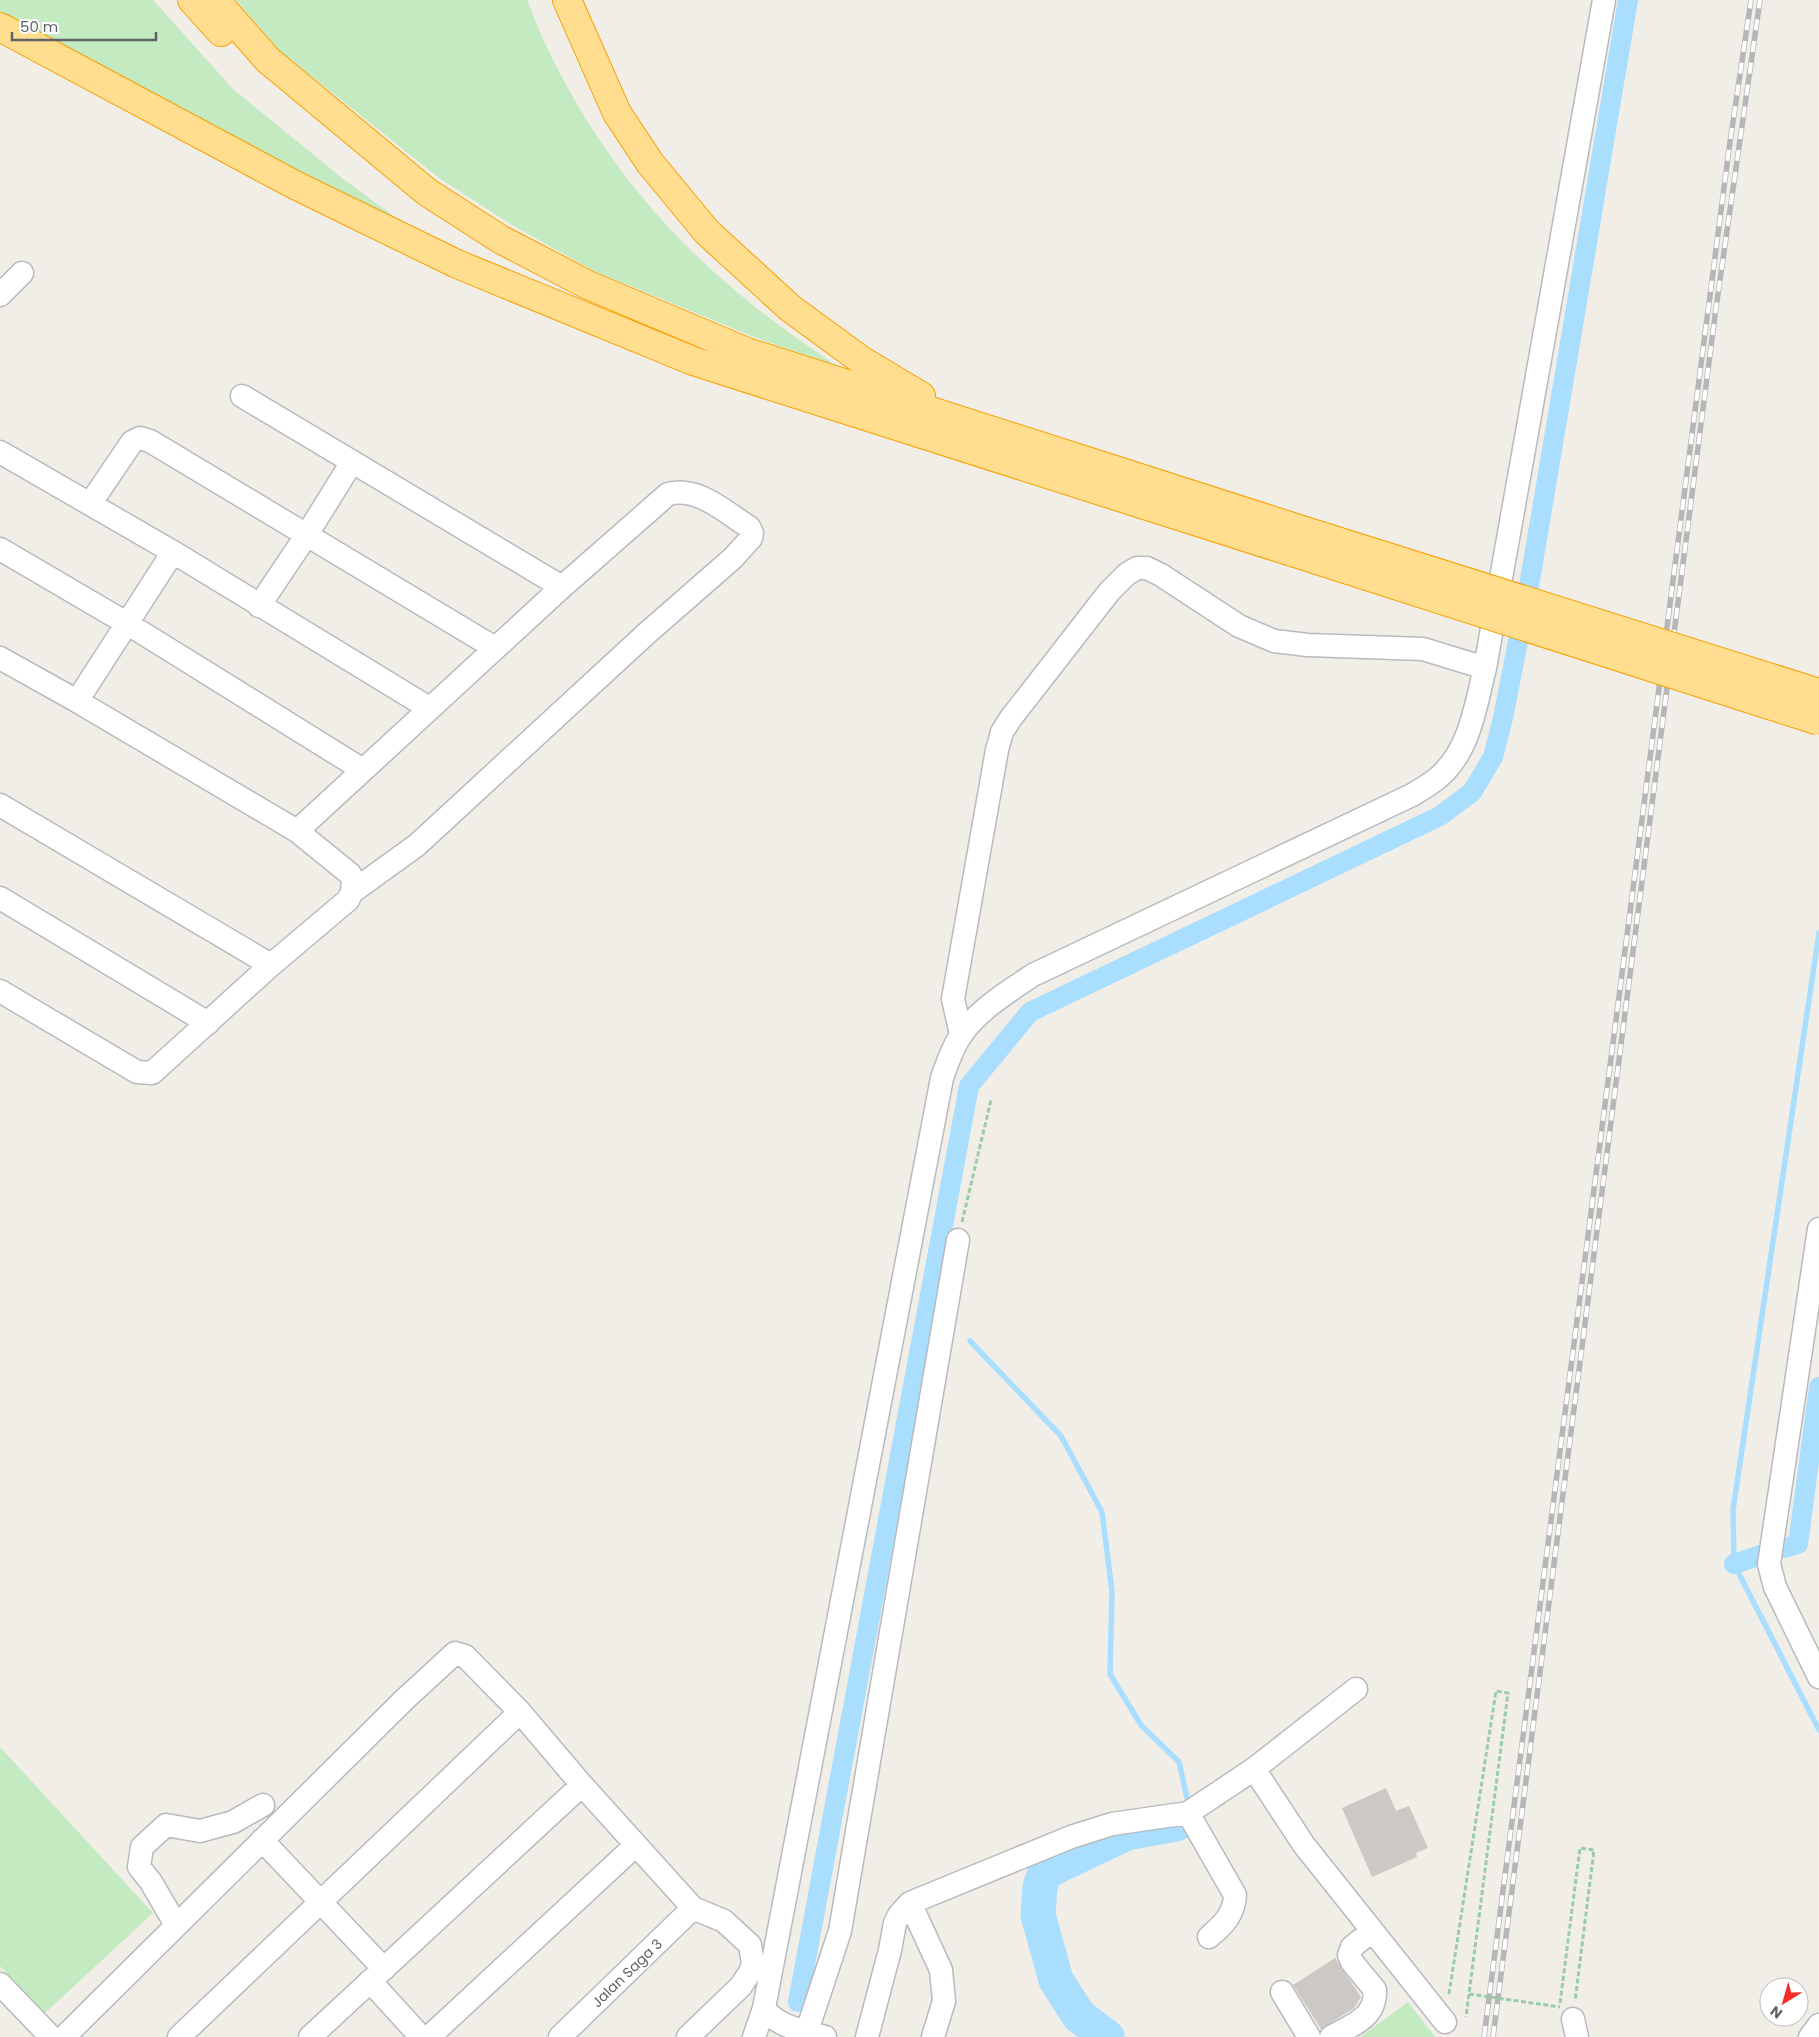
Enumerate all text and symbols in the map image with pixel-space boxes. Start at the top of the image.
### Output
scale bar [12,10,156,42]
text: 50 m [20,16,58,37]
street label: Jalan Saga 3 [587,1934,667,2012]
north arrow [1759,1977,1809,2027]
text: N [1766,2001,1786,2024]

